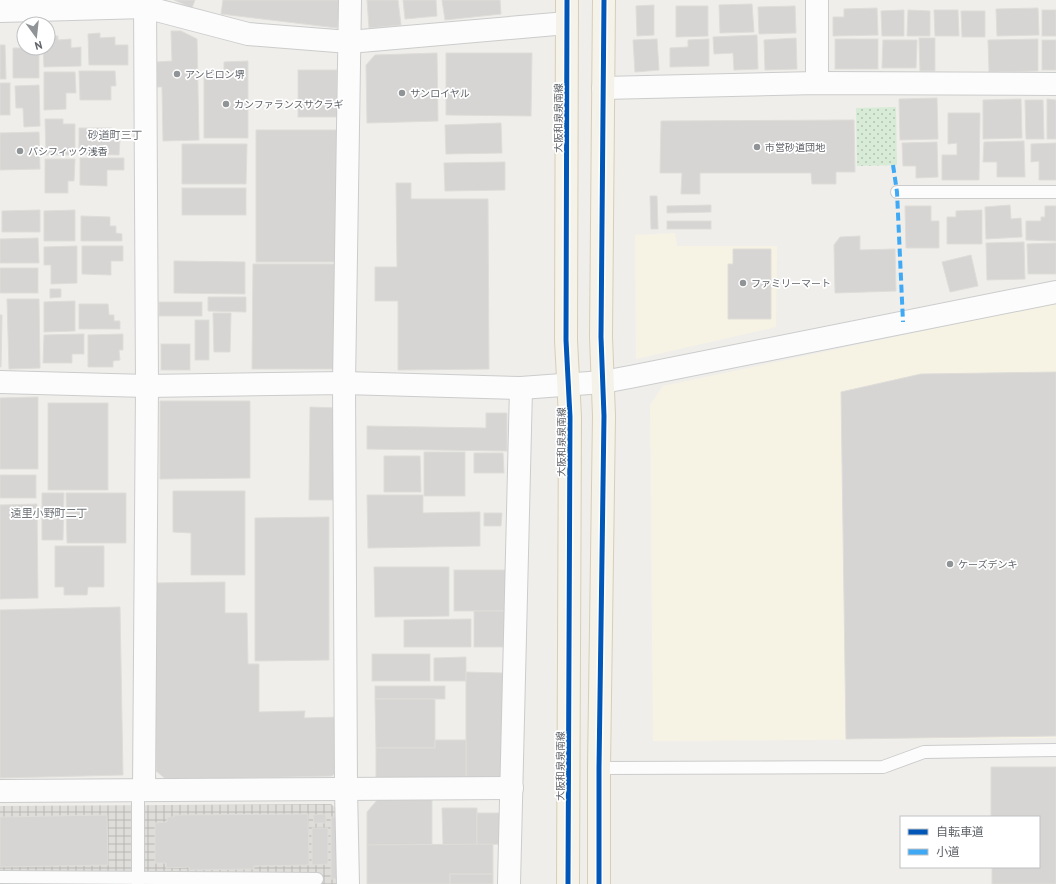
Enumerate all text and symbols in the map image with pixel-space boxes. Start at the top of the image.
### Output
north arrow [16,16,56,56]
text: N [33,38,44,53]
place label: アンビロン堺 [185,68,245,81]
marker: アンビロン堺 [172,69,182,79]
street label: 大阪和泉泉南線 [552,83,565,153]
place label: サンロイヤル [410,87,470,100]
marker: サンロイヤル [397,88,407,98]
place label: カンファランスサクラギ [234,98,344,111]
marker: カンファランスサクラギ [221,99,231,109]
district label: 砂道町三丁 [88,128,143,142]
place label: 市営砂道団地 [765,141,826,154]
marker: 市営砂道団地 [752,142,762,152]
place label: パシフィック浅香 [28,145,108,158]
marker: パシフィック浅香 [15,146,25,156]
place label: ファミリーマート [751,277,831,290]
marker: ファミリーマート [738,278,748,288]
street label: 大阪和泉泉南線 [555,407,568,477]
district label: 遠里小野町二丁 [11,506,88,520]
place label: ケーズデンキ [958,558,1018,571]
marker: ケーズデンキ [945,559,955,569]
street label: 大阪和泉泉南線 [554,731,567,801]
legend [900,816,1040,868]
text: 自転車道 [936,824,984,839]
text: 小道 [936,844,960,859]

